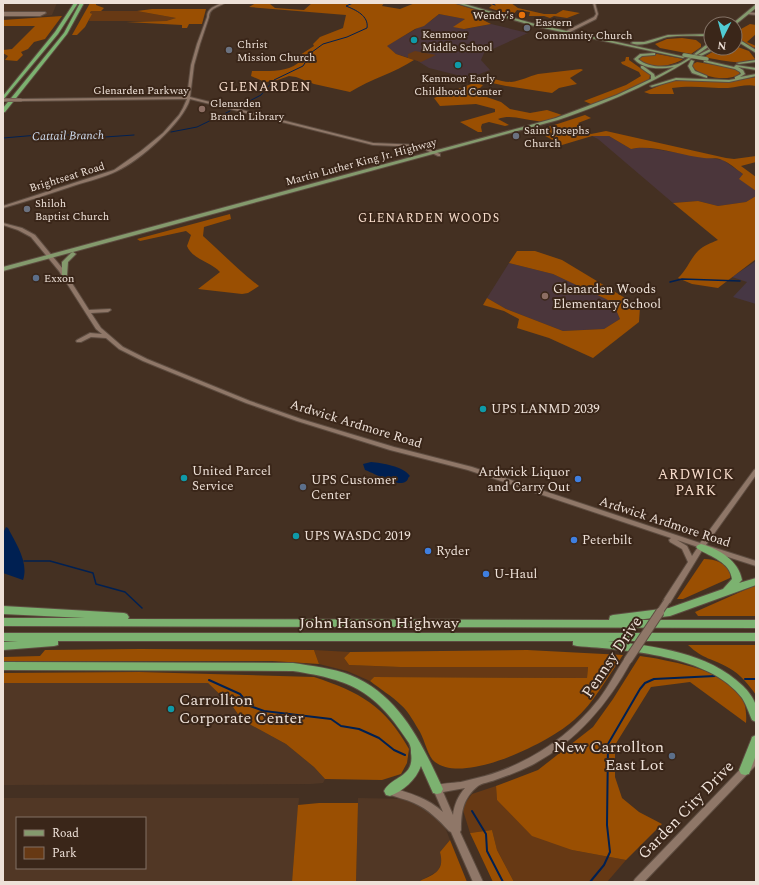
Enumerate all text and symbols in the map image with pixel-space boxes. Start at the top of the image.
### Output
place label: Wendy's [473,7,514,24]
marker: Wendy's [517,10,527,20]
place label: Eastern Community Church [535,14,632,44]
north arrow [703,16,743,56]
marker: Eastern Community Church [522,23,532,33]
place label: Kenmoor Middle School [422,26,493,56]
marker: Kenmoor Middle School [409,35,419,45]
place label: Christ Mission Church [237,36,316,66]
text: N [717,37,727,54]
marker: Christ Mission Church [224,45,234,55]
marker: Kenmoor Early Childhood Center [453,60,463,70]
place label: Kenmoor Early Childhood Center [414,70,503,100]
district label: GLENARDEN [219,77,311,97]
street label: Glenarden Parkway [93,82,189,99]
place label: Glenarden Branch Library [210,95,285,125]
marker: Glenarden Branch Library [197,104,207,114]
place label: Saint Josephs Church [524,122,589,152]
water label: Cattail Branch [32,126,104,146]
marker: Saint Josephs Church [511,131,521,141]
street label: Martin Luther King Jr. Highway [284,133,439,190]
street label: Brightseat Road [27,157,107,197]
place label: Shiloh Baptist Church [35,195,109,225]
marker: Shiloh Baptist Church [22,204,32,214]
district label: GLENARDEN WOODS [358,209,500,228]
place label: Exxon [44,270,74,287]
marker: Exxon [31,273,41,283]
place label: Glenarden Woods Elementary School [553,279,661,314]
marker: Glenarden Woods Elementary School [540,291,550,301]
street label: Ardwick Ardmore Road [287,394,425,454]
place label: UPS LANMD 2039 [491,399,600,419]
marker: UPS LANMD 2039 [478,404,488,414]
place label: United Parcel Service [192,461,271,496]
place label: Ardwick Liquor and Carry Out [478,462,570,497]
district label: ARDWICK PARK [658,464,734,501]
place label: UPS Customer Center [311,470,396,505]
marker: United Parcel Service [179,473,189,483]
marker: Ardwick Liquor and Carry Out [573,474,583,484]
marker: UPS Customer Center [298,482,308,492]
street label: Ardwick Ardmore Road [597,491,733,553]
place label: UPS WASDC 2019 [304,526,411,546]
place label: Peterbilt [582,530,633,550]
marker: UPS WASDC 2019 [291,531,301,541]
marker: Peterbilt [569,535,579,545]
place label: Ryder [436,541,470,561]
marker: Ryder [423,546,433,556]
place label: U-Haul [494,564,537,584]
marker: U-Haul [481,569,491,579]
street label: John Hanson Highway [299,611,460,635]
street label: Pennsy Drive [576,611,648,703]
place label: Carrollton Corporate Center [179,688,304,730]
marker: Carrollton Corporate Center [166,704,176,714]
place label: New Carrollton East Lot [554,735,664,777]
marker: New Carrollton East Lot [667,751,677,761]
street label: Garden City Drive [632,755,740,865]
legend [16,817,146,869]
text: Road [52,824,79,843]
text: Park [52,844,77,863]

